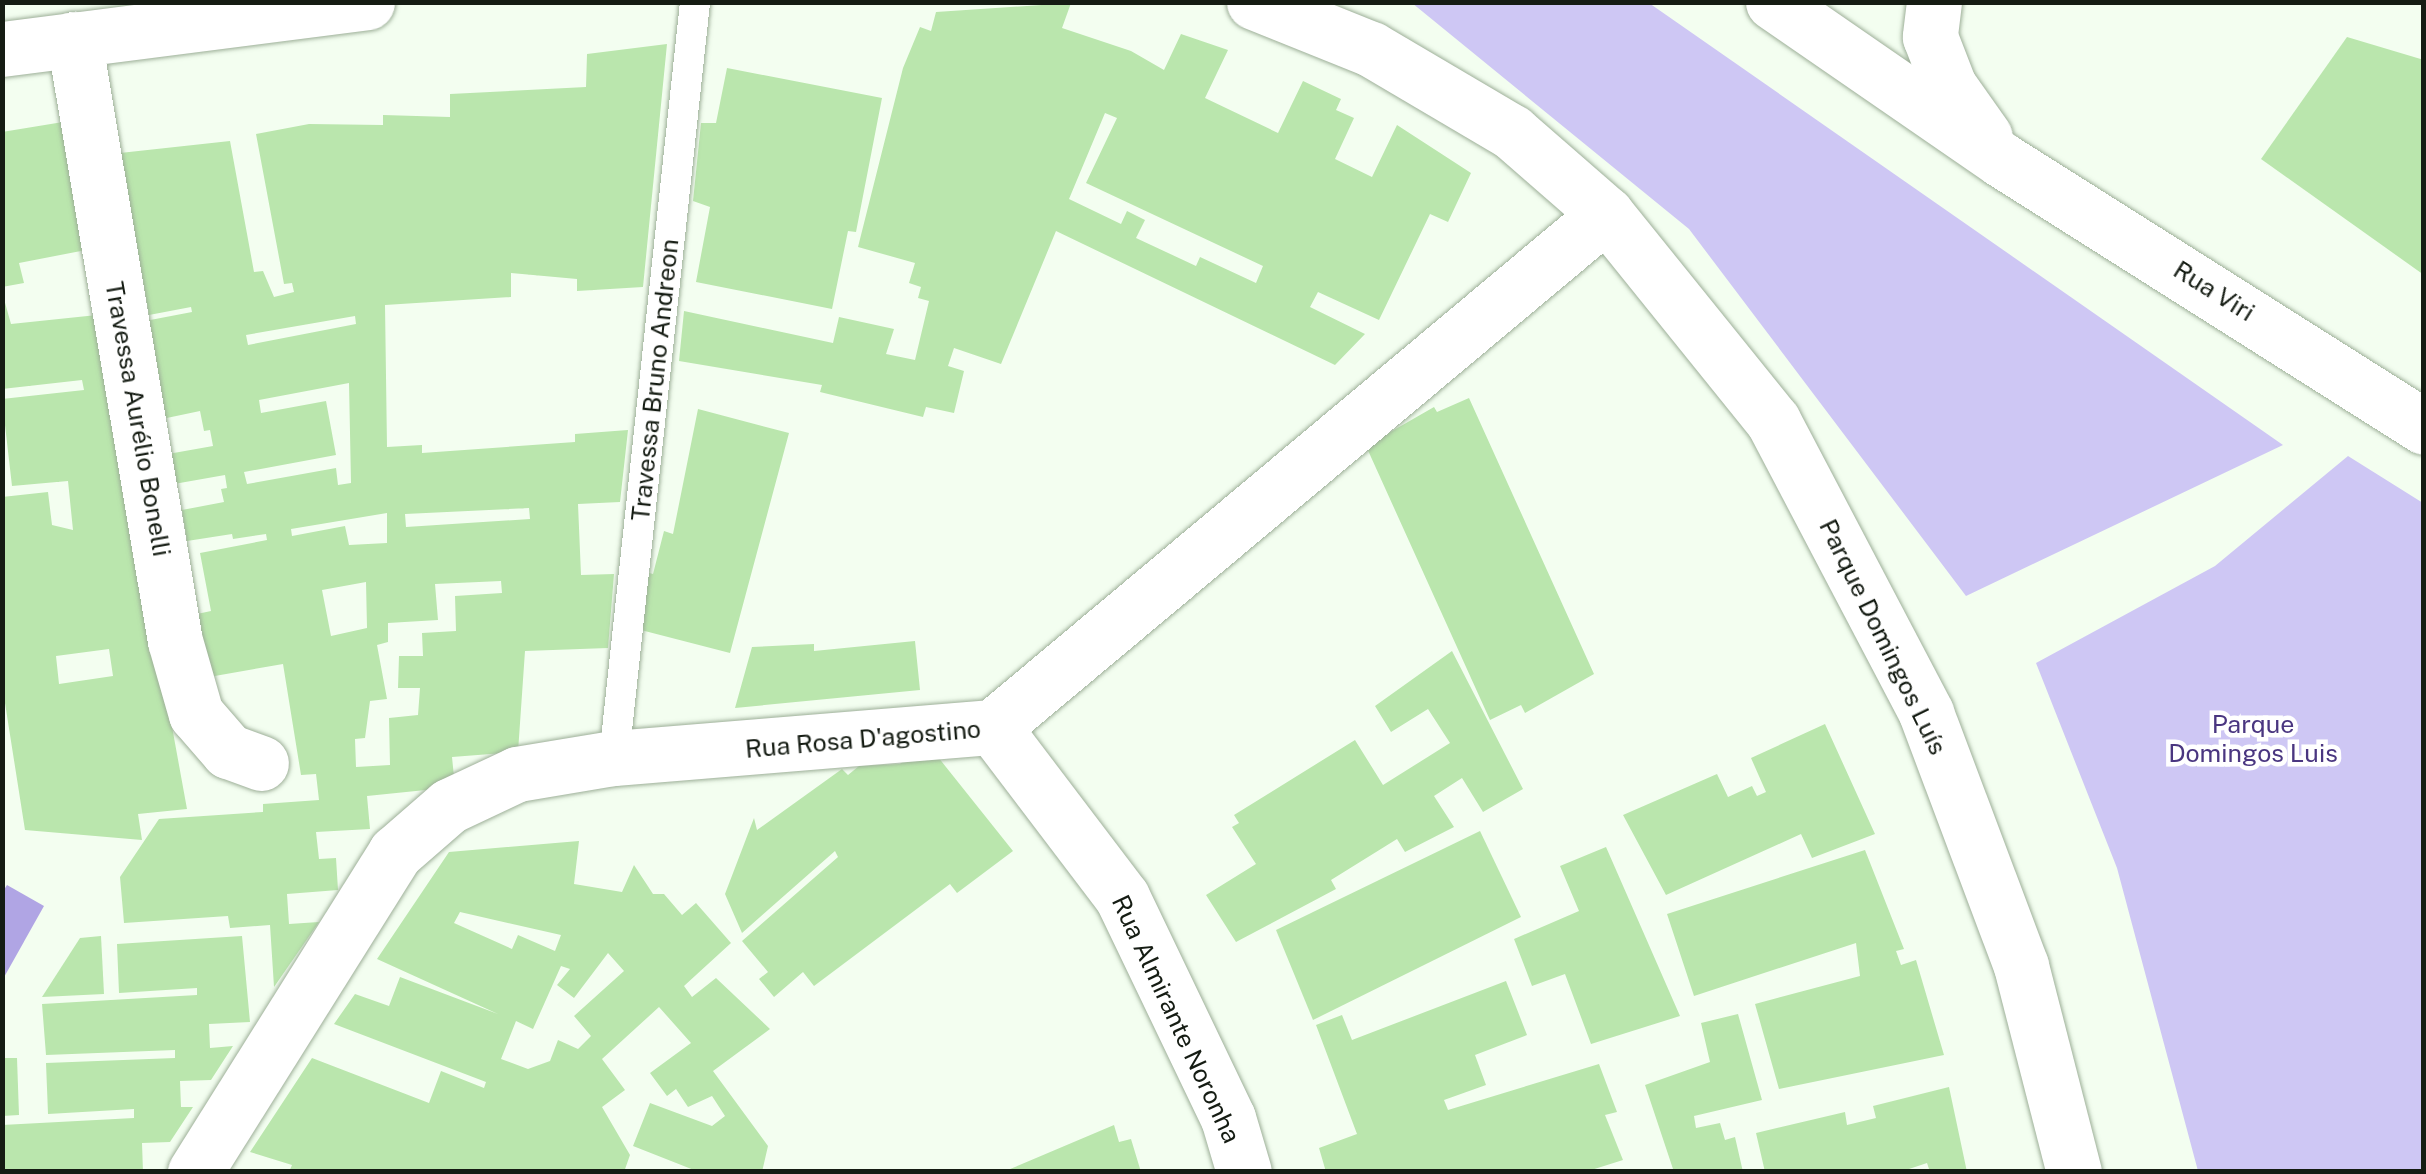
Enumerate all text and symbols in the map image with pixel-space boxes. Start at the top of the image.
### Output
street label: Travessa Bruno Andreon [625,237,685,523]
street label: Rua Viri [2168,254,2260,328]
street label: Travessa Aurélio Bonelli [99,279,177,559]
street label: Parque Domingos Luís [1813,514,1953,760]
park label: Parque Domingos Luis [2168,710,2338,769]
street label: Rua Rosa D'agostino [744,714,982,764]
street label: Rua Almirante Noronha [1105,890,1247,1148]

